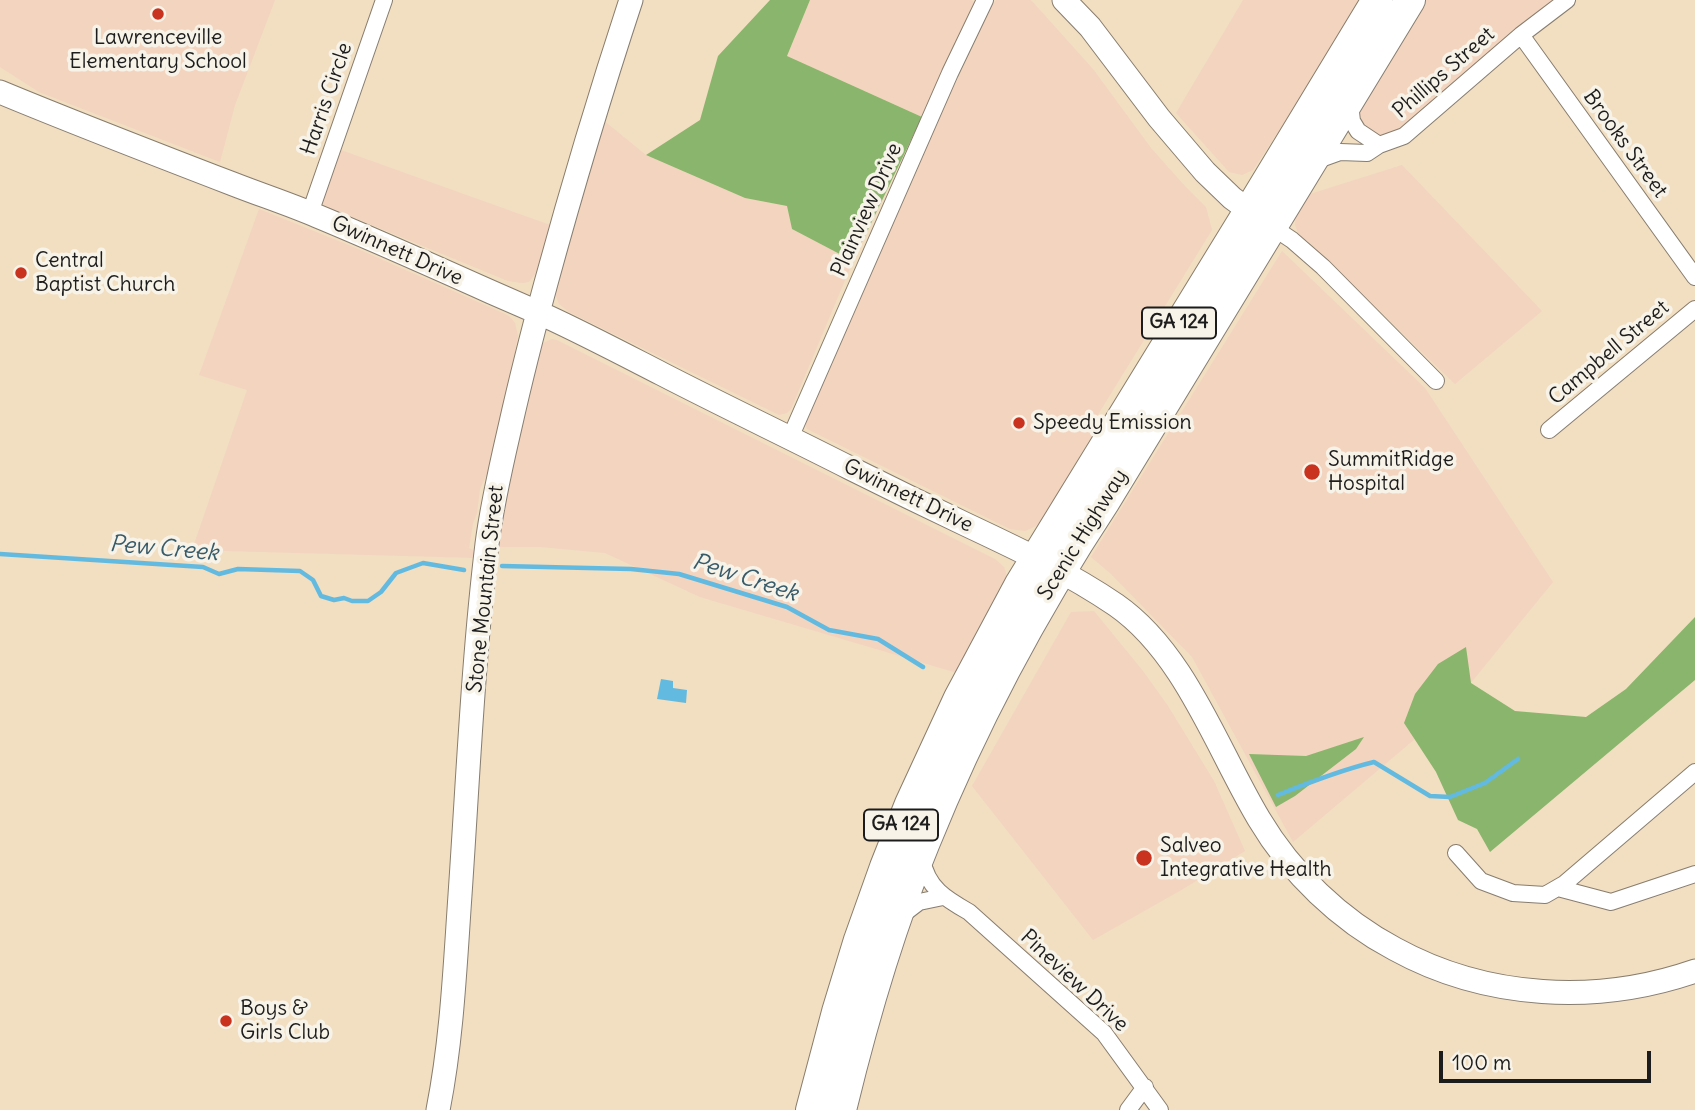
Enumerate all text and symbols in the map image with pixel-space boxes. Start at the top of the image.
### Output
marker: Lawrenceville Elementary School [150,6,166,22]
street label: Phillips Street [1388,22,1500,124]
place label: Lawrenceville Elementary School [69,25,247,75]
street label: Harris Circle [296,40,358,158]
street label: Brooks Street [1577,85,1673,203]
street label: Plainview Drive [826,139,908,281]
street label: Gwinnett Drive [328,211,466,291]
place label: Central Baptist Church [35,248,175,298]
marker: Central Baptist Church [13,265,29,281]
street label: Campbell Street [1544,295,1674,411]
road number: GA 124 [1142,308,1216,338]
place label: Speedy Emission [1033,410,1192,436]
marker: Speedy Emission [1011,415,1027,431]
place label: SummitRidge Hospital [1328,447,1454,497]
street label: Gwinnett Drive [839,454,977,538]
marker: SummitRidge Hospital [1302,462,1322,482]
street label: Scenic Highway [1033,465,1133,605]
street label: Stone Mountain Street [463,484,509,694]
water label: Pew Creek [108,530,220,568]
water label: Pew Creek [689,548,801,608]
road number: GA 124 [864,810,938,840]
place label: Salveo Integrative Health [1160,833,1332,883]
marker: Salveo Integrative Health [1134,848,1154,868]
street label: Pineview Drive [1015,925,1133,1037]
place label: Boys & Girls Club [240,996,330,1046]
marker: Boys & Girls Club [218,1013,234,1029]
scale bar [1443,1036,1655,1080]
text: 100 m [1452,1049,1511,1076]

